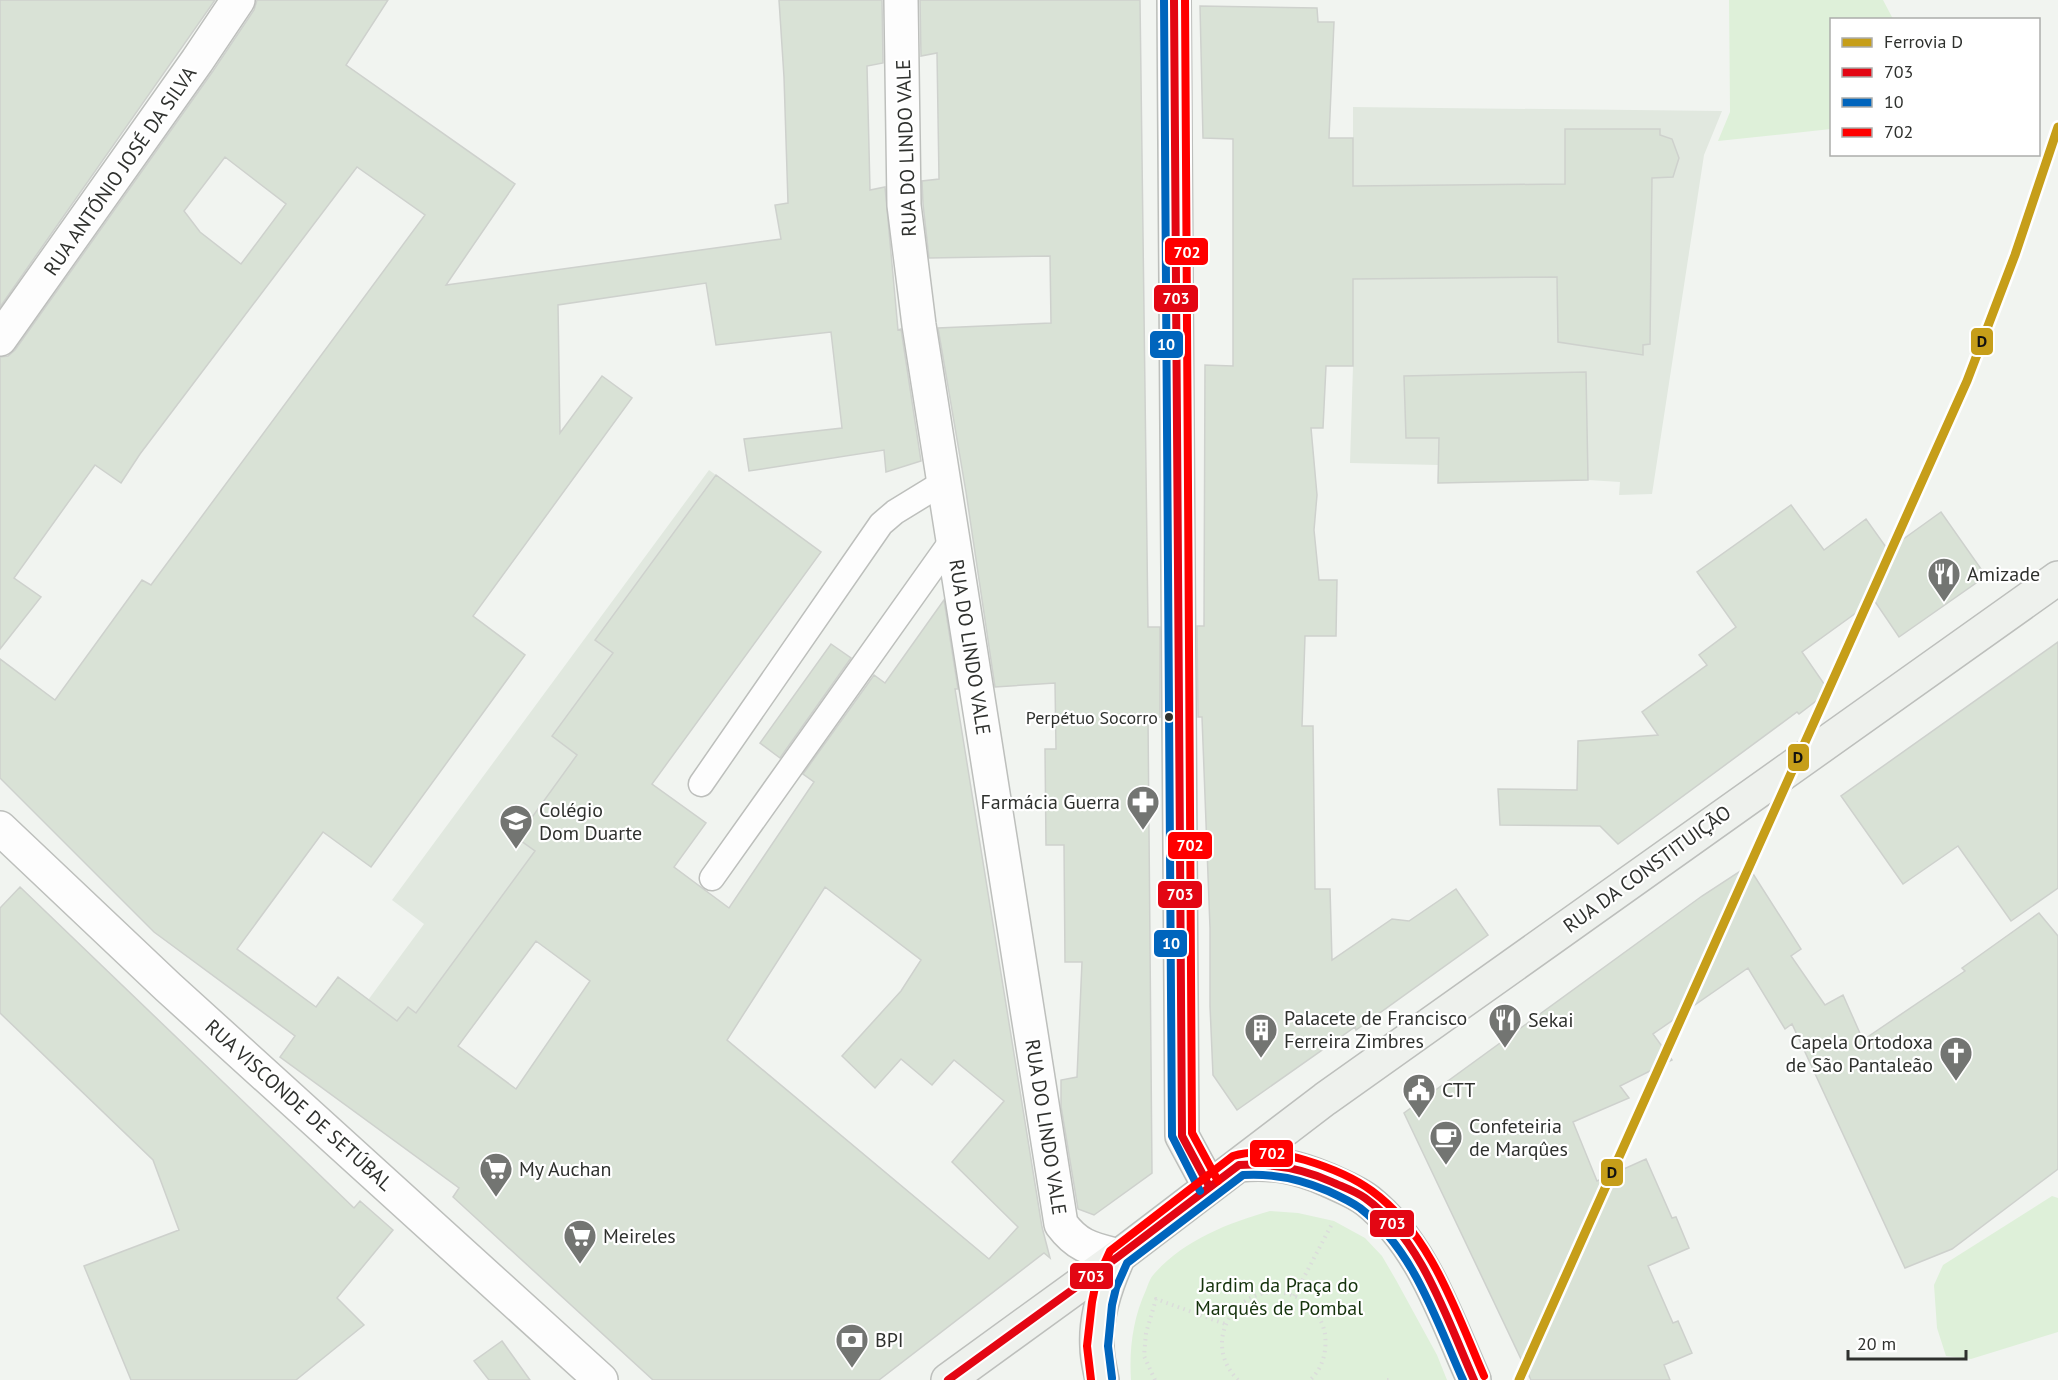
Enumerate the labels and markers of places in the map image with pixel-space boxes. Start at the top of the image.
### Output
restaurant icon: Amizade [1926,556,1962,603]
place label: Amizade [1967,561,2040,587]
place label: Perpétuo Socorro [1026,706,1158,729]
marker: Perpétuo Socorro [1163,711,1175,723]
pharmacy icon: Farmácia Guerra [1125,784,1161,831]
place label: Farmácia Guerra [980,789,1120,815]
place label: Colégio Dom Duarte [539,797,642,846]
school or university icon: Colégio Dom Duarte [498,803,534,850]
restaurant icon: Sekai [1487,1002,1523,1049]
place label: Palacete de Francisco Ferreira Zimbres [1284,1005,1467,1054]
place label: Sekai [1528,1007,1574,1033]
building icon: Palacete de Francisco Ferreira Zimbres [1243,1012,1279,1059]
place label: Capela Ortodoxa de São Pantaleão [1785,1029,1933,1078]
church icon: Capela Ortodoxa de São Pantaleão [1938,1035,1974,1082]
public building icon: CTT [1401,1072,1437,1119]
place label: CTT [1442,1077,1475,1103]
place label: Confeteiria de Marqûes [1469,1113,1568,1162]
cafe icon: Confeteiria de Marqûes [1428,1119,1464,1166]
supermarket icon: My Auchan [478,1151,514,1198]
place label: My Auchan [519,1156,611,1182]
supermarket icon: Meireles [562,1218,598,1265]
place label: Meireles [603,1223,676,1249]
bank icon: BPI [834,1322,870,1369]
place label: BPI [875,1327,904,1353]

